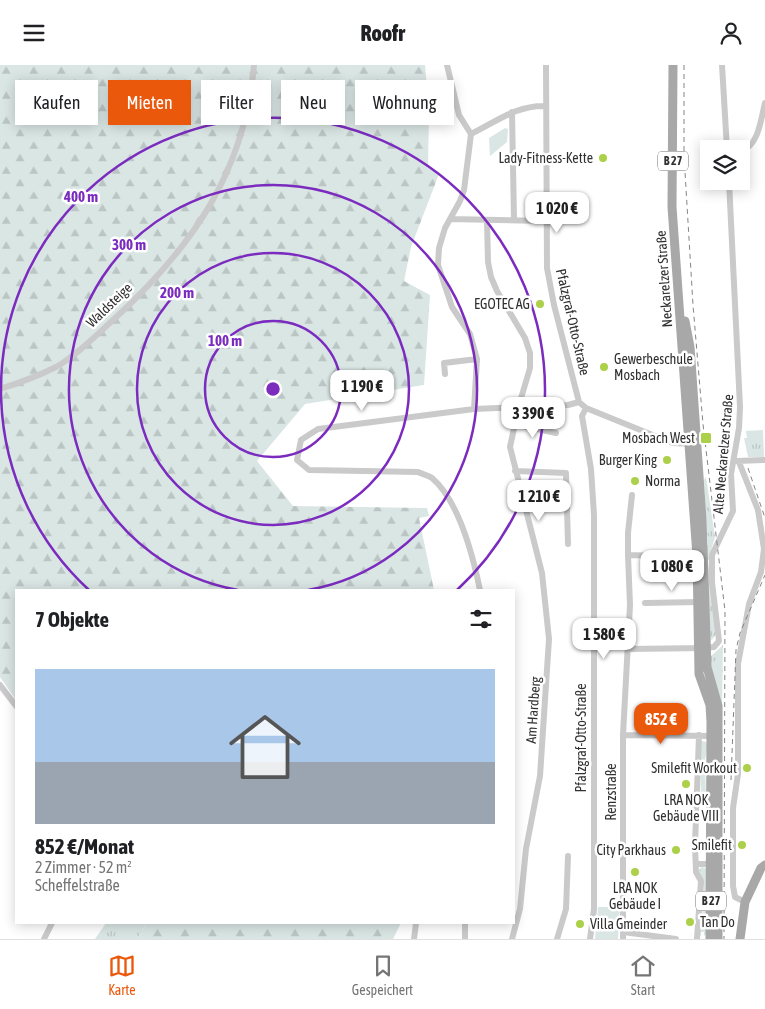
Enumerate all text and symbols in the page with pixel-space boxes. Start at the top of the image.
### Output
icon: menu [20,19,48,47]
icon: person [717,19,745,47]
text: Roofr [360,20,405,46]
chip: Kaufen [15,80,98,125]
chip: Mieten [108,80,191,125]
chip: Filter [201,80,271,125]
chip: Neu [281,80,345,125]
chip: Wohnung [355,80,454,125]
map controls [700,140,750,190]
button: layers [700,140,750,190]
place label: Lady-Fitness-Kette [499,150,593,166]
road number: B 27 [658,151,688,170]
marker: Lady-Fitness-Kette [597,152,609,164]
text: 400 m [63,188,98,205]
pin: 1 020 € [511,191,603,234]
text: 1 020 € [536,199,578,217]
street label: Neckarelzer Straße [653,230,675,328]
text: 300 m [112,236,146,253]
street label: Pfalzgraf-Otto-Straße [553,267,593,377]
street label: Waldsteige [83,279,135,331]
text: 200 m [160,284,194,301]
place label: EGOTEC AG [474,296,530,312]
marker: EGOTEC AG [534,298,546,310]
text: 100 m [208,332,242,349]
place label: Gewerbeschule Mosbach [614,351,693,383]
marker: Gewerbeschule Mosbach [598,361,610,373]
pin: 1 190 € [316,369,408,412]
text: 1 190 € [341,377,383,395]
centre of rings [264,380,282,398]
street label: Alte Neckarelzer Straße [710,394,736,514]
pin: 3 390 € [487,397,579,439]
text: 3 390 € [512,404,554,422]
place label: Mosbach West [622,430,695,446]
marker: Mosbach West [699,431,713,445]
place label: Burger King [599,452,657,468]
marker: Burger King [661,454,673,466]
place label: Norma [645,473,681,489]
marker: Norma [629,475,641,487]
pin: 1 210 € [493,479,585,522]
text: 1 210 € [518,487,560,505]
pin: 1 080 € [626,549,718,592]
text: 1 080 € [651,557,693,575]
icon: filters [467,605,495,633]
text: 7 Objekte [35,607,109,631]
pin: 1 580 € [558,617,650,660]
text: 1 580 € [583,625,625,643]
street label: Am Hardberg [523,676,543,744]
street label: Pfalzgraf-Otto-Straße [573,683,589,793]
icon: home [220,702,310,792]
pin: 852 € [626,703,696,745]
text: 852 € [645,710,677,728]
place label: Smilefit Workout [651,760,737,776]
marker: Smilefit Workout [741,762,753,774]
street label: Renzstraße [603,763,619,821]
marker: LRA NOK Gebäude VIII [680,778,692,790]
place label: LRA NOK Gebäude VIII [653,792,719,824]
text: 852 €/Monat [35,834,134,858]
place label: Smilefit [692,837,732,853]
marker: Smilefit [736,839,748,851]
place label: City Parkhaus [596,842,666,858]
marker: City Parkhaus [670,844,682,856]
text: 2 Zimmer · 52 m² [35,858,132,876]
marker: LRA NOK Gebäude I [629,866,641,878]
text: Scheffelstraße [35,876,120,894]
place label: LRA NOK Gebäude I [609,880,661,912]
road number: B 27 [696,891,726,911]
place label: Tan Do [700,914,735,930]
place label: Villa Gmeinder [590,916,668,932]
marker: Tan Do [684,916,696,928]
marker: Villa Gmeinder [574,918,586,930]
tab: Karte [108,952,136,998]
tab: Gespeichert [352,952,413,998]
tab: Start [629,952,657,998]

